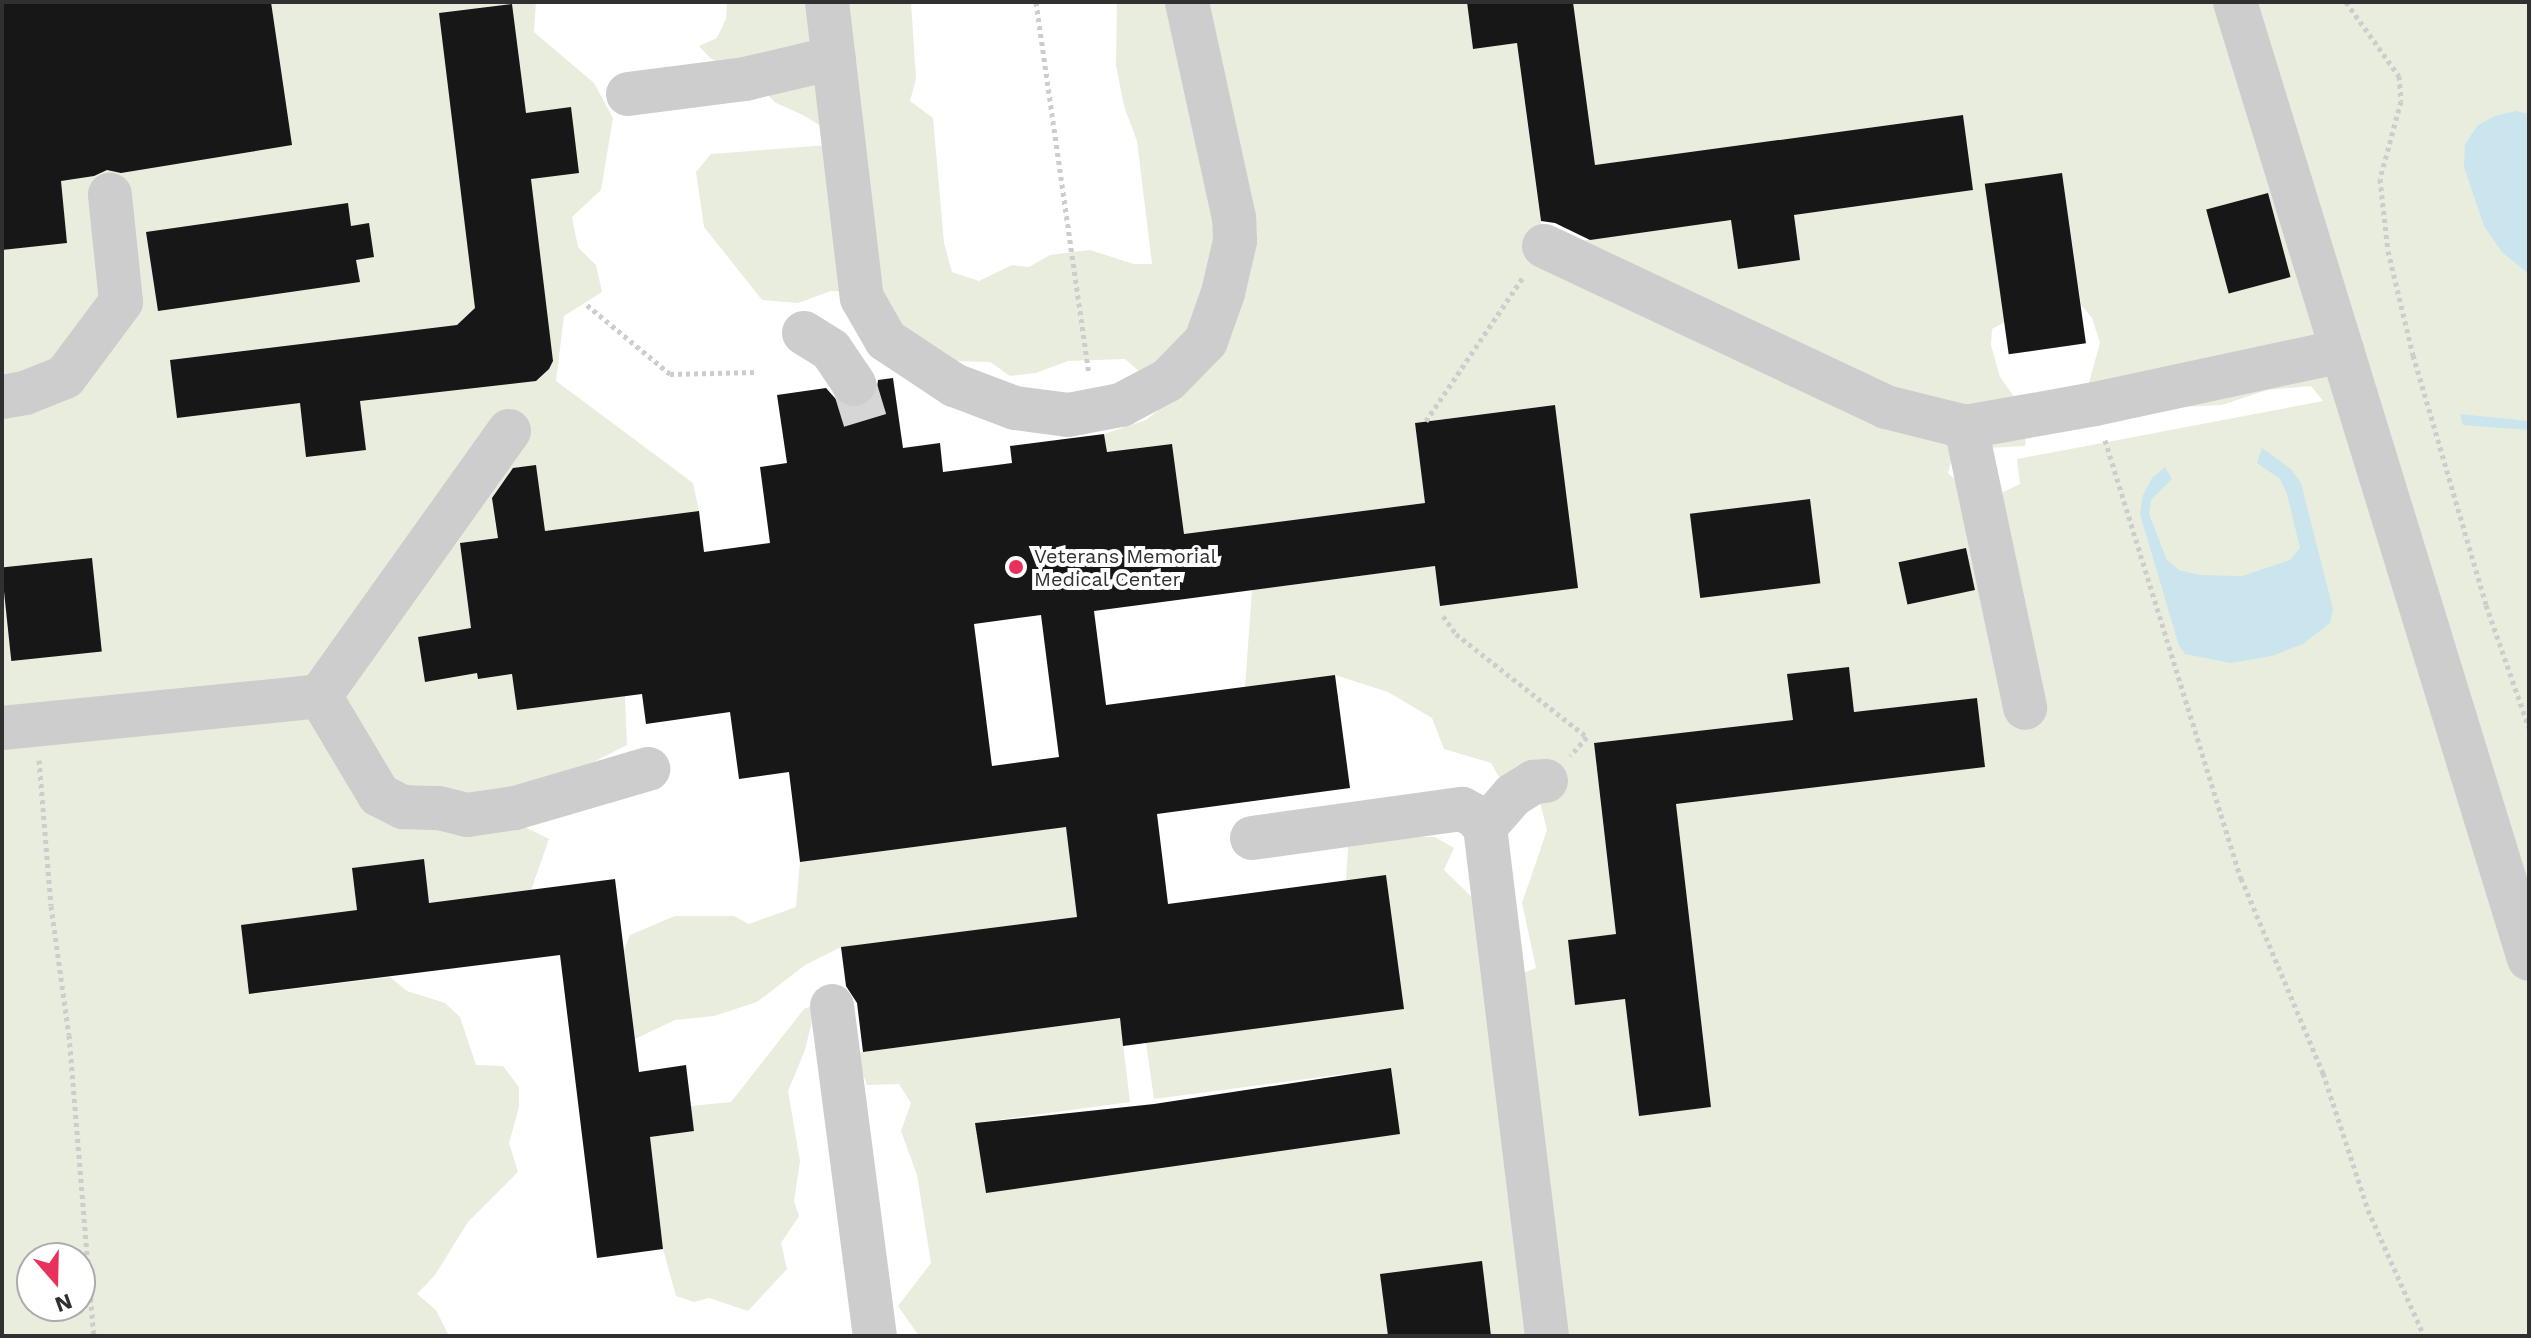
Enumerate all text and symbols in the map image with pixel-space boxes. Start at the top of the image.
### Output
place label: Veterans Memorial Medical Center [1034,544,1217,591]
marker: Veterans Memorial Medical Center [1005,556,1027,578]
north arrow [16,1242,96,1322]
text: N [52,1289,76,1318]

